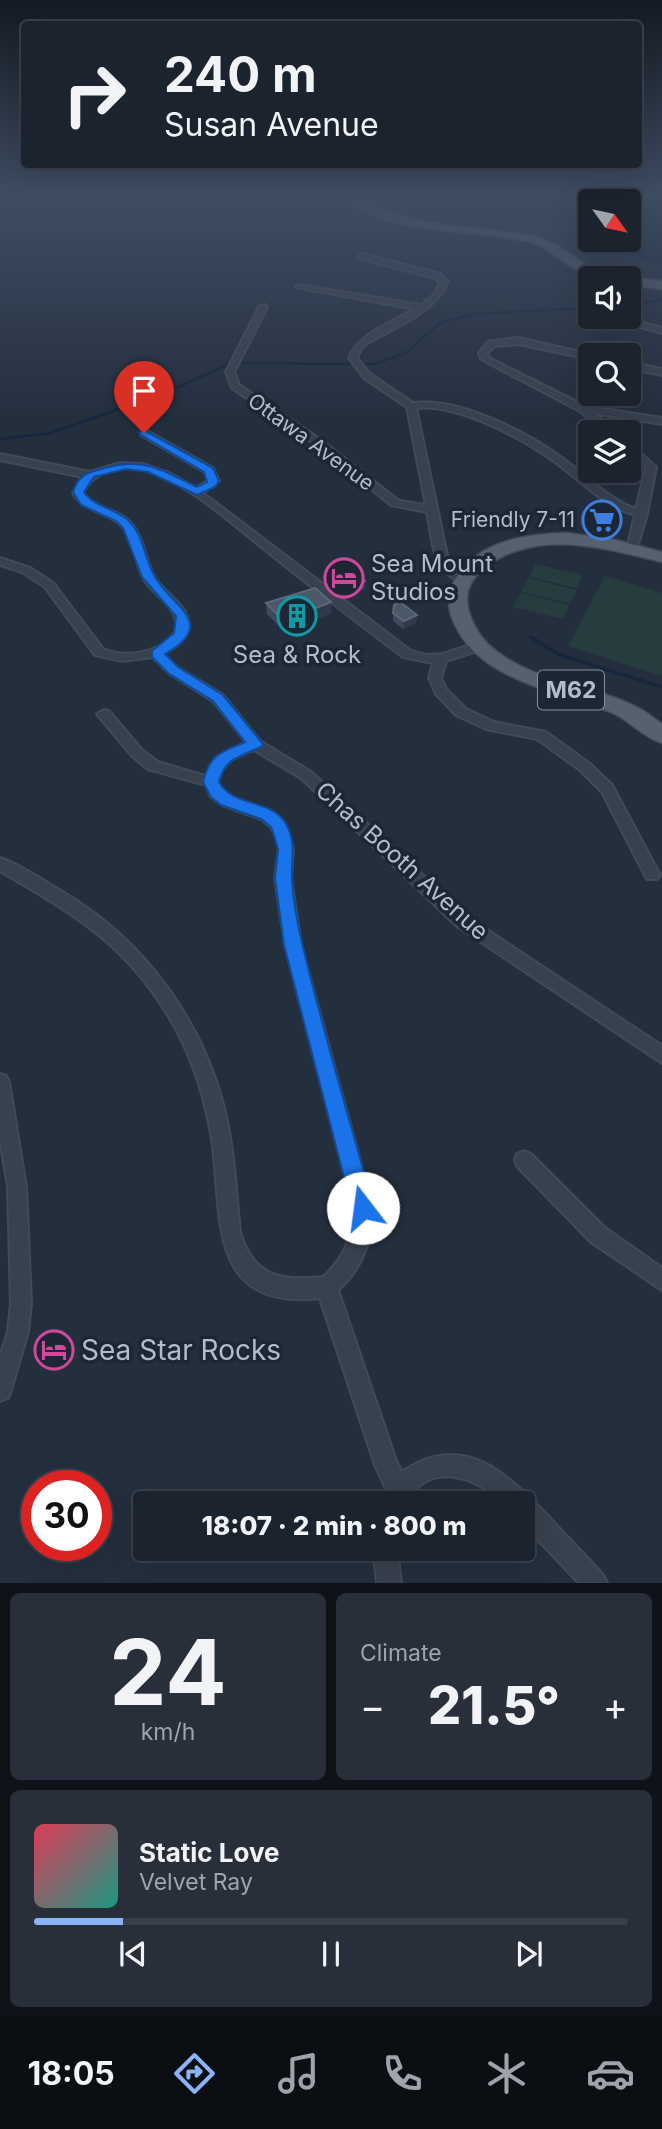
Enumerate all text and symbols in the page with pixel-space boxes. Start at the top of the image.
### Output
text: 240 m [164,45,317,104]
icon: right [49,49,140,140]
text: Susan Avenue [164,105,379,144]
north arrow [578,189,640,252]
map controls [578,189,641,483]
button: sound [578,266,641,329]
button: search [578,343,641,406]
pin [114,361,174,433]
icon: arrive [125,372,163,410]
street label: Ottawa Avenue [243,387,379,496]
button: layers [578,420,641,483]
supermarket icon: Friendly 7-11 [581,499,623,541]
place label: Friendly 7-11 [451,507,575,532]
place label: Sea Mount Studios [371,549,493,606]
hotel icon: Sea Mount Studios [323,557,365,599]
building icon: Sea & Rock [276,595,318,637]
place label: Sea & Rock [233,640,361,669]
road number: M62 [538,670,604,710]
street label: Chas Booth Avenue [310,776,495,946]
position arrow [326,1171,400,1245]
hotel icon: Sea Star Rocks [33,1329,75,1371]
place label: Sea Star Rocks [81,1333,281,1367]
speed limit sign: 30 [21,1470,112,1561]
text: 18:07 · 2 min · 800 m [201,1510,467,1541]
text: 24 [109,1617,227,1727]
text: Climate [360,1639,442,1667]
text: 21.5° [428,1674,560,1737]
text: − [360,1683,385,1729]
text: + [603,1683,628,1729]
text: km/h [141,1718,195,1746]
text: Static Love [139,1837,280,1868]
text: Velvet Ray [139,1868,253,1896]
icon: previous [114,1935,152,1973]
icon: pause [312,1935,350,1973]
icon: next [510,1935,548,1973]
icon: directions [170,2049,219,2098]
icon: music [274,2049,323,2098]
icon: phone [378,2049,427,2098]
icon: climate [482,2049,531,2098]
icon: car [586,2049,635,2098]
text: 18:05 [27,2054,115,2093]

